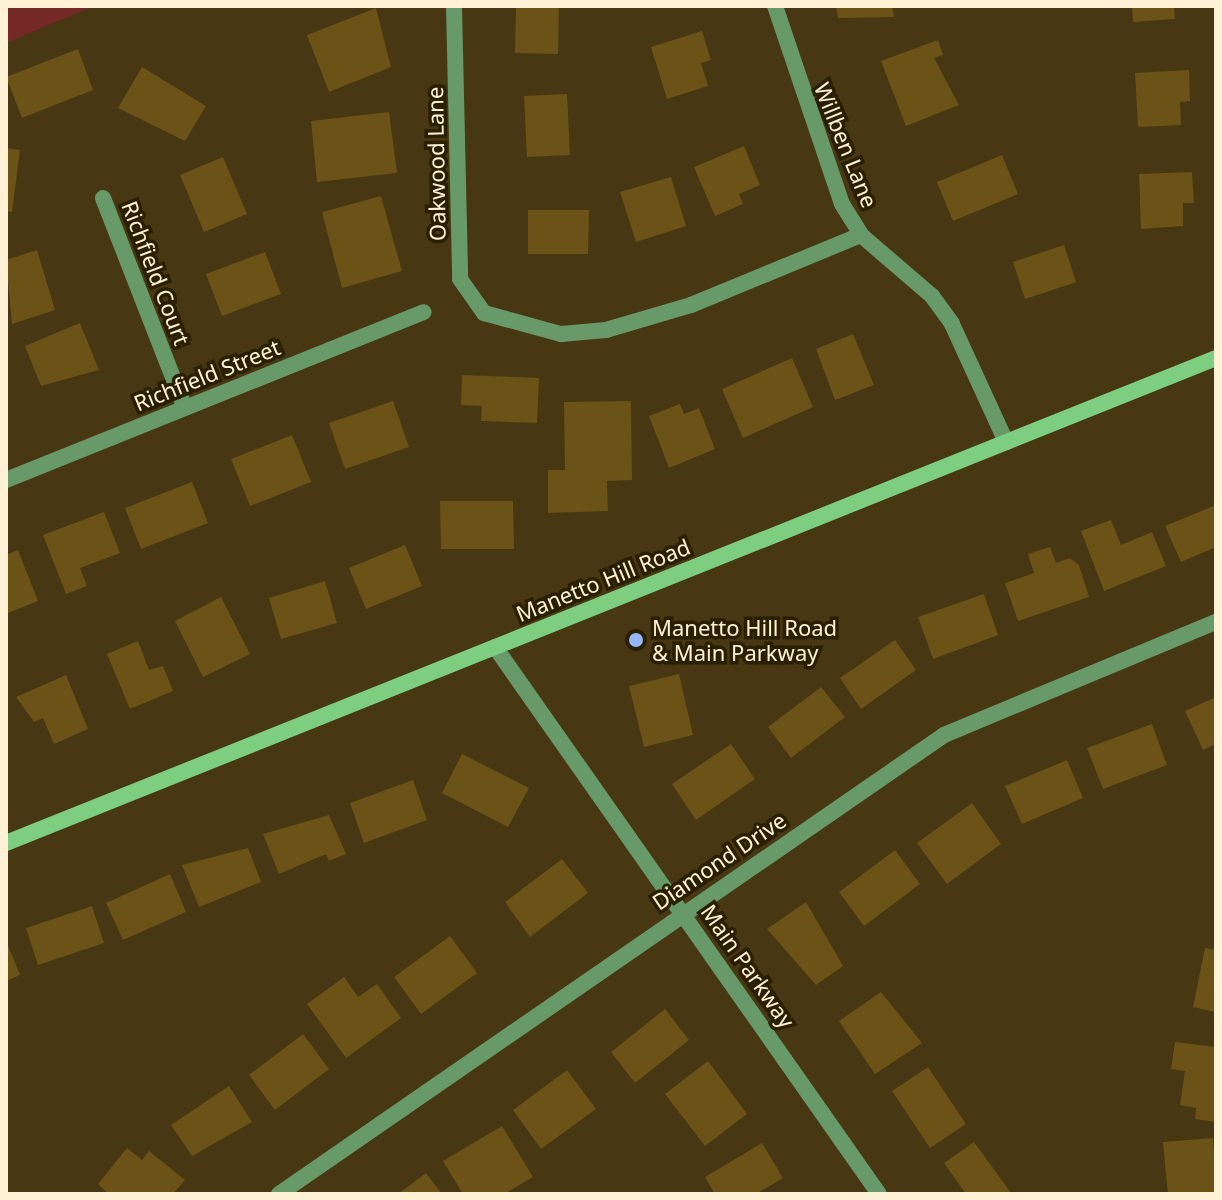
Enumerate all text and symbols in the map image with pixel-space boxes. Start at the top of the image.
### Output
street label: Willben Lane [809,79,883,211]
street label: Oakwood Lane [421,87,451,241]
street label: Richfield Court [116,197,196,349]
street label: Richfield Street [130,334,284,416]
street label: Manetto Hill Road [512,533,694,627]
place label: Manetto Hill Road & Main Parkway [652,614,837,666]
marker: Manetto Hill Road & Main Parkway [627,631,645,649]
street label: Diamond Drive [647,807,791,915]
street label: Main Parkway [696,899,800,1033]

